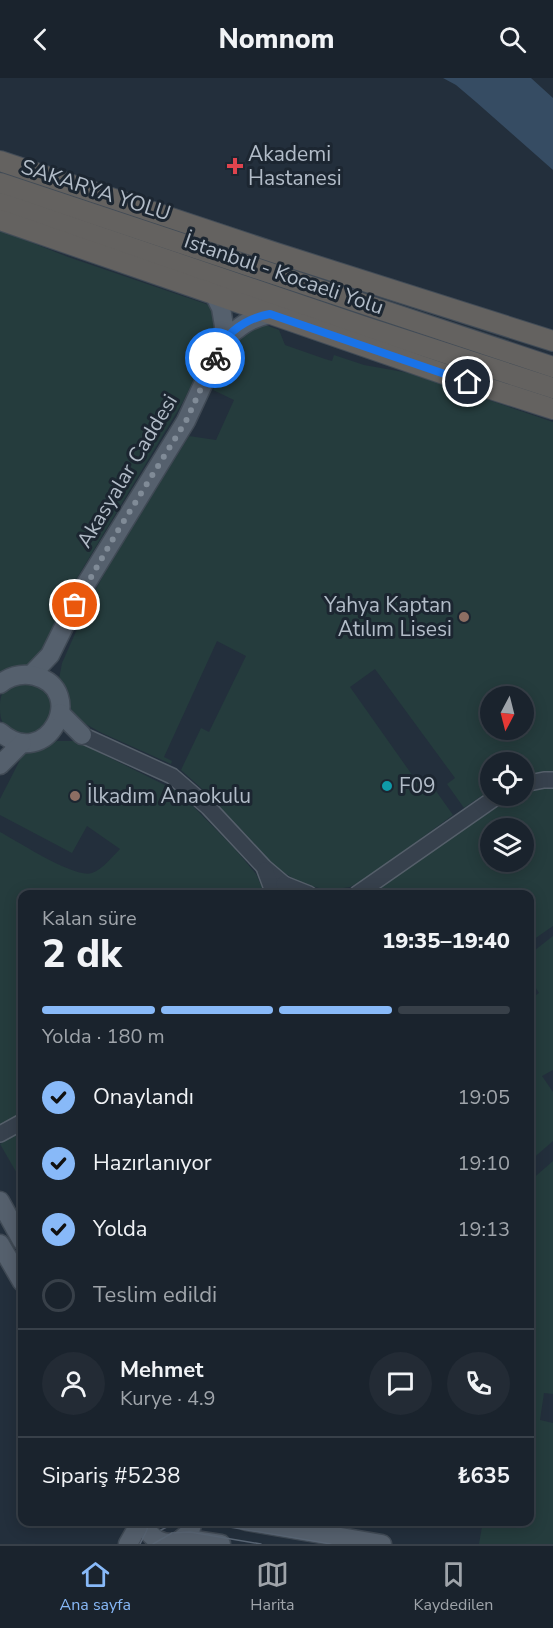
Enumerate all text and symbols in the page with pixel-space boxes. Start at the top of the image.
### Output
text: Nomnom [218,21,335,58]
icon: back [24,23,57,56]
icon: search [496,23,529,56]
place label: Akademi Hastanesi [248,140,342,192]
street label: SAKARYA YOLU [18,153,174,227]
marker: Akademi Hastanesi [226,157,244,175]
street label: İstanbul - Kocaeli Yolu [181,227,387,321]
courier [185,328,245,388]
icon: bike [199,342,232,375]
pin [442,356,493,407]
icon: home [451,365,484,398]
street label: Akasyalar Caddesi [70,389,184,553]
pin [49,579,100,630]
icon: bag [58,588,91,621]
place label: Yahya Kaptan Atılım Lisesi [323,591,452,643]
marker: Yahya Kaptan Atılım Lisesi [457,610,471,624]
north arrow [480,686,534,740]
map controls [480,686,534,872]
button: locate [480,752,534,806]
place label: F09 [399,772,436,800]
marker: F09 [380,779,394,793]
place label: İlkadım Anaokulu [87,782,251,810]
marker: İlkadım Anaokulu [68,789,82,803]
button: layers [480,818,534,872]
text: Kalan süre [42,905,137,932]
text: 19:35–19:40 [382,926,510,956]
text: 2 dk [42,928,122,981]
text: Yolda · 180 m [42,1023,165,1050]
icon: check [42,1081,75,1114]
text: Onaylandı [93,1082,194,1112]
text: 19:05 [457,1084,510,1111]
icon: check [42,1147,75,1180]
text: Hazırlanıyor [93,1148,212,1178]
text: 19:10 [457,1150,510,1177]
icon: check [42,1213,75,1246]
text: Yolda [93,1214,148,1244]
text: 19:13 [457,1216,510,1243]
text: Teslim edildi [93,1280,217,1310]
button: person [42,1352,105,1415]
button: chat [369,1352,432,1415]
button: phone [447,1352,510,1415]
text: Mehmet [120,1355,204,1385]
text: Kurye · 4.9 [120,1385,215,1412]
text: Sipariş #5238 [42,1461,180,1491]
text: ₺635 [457,1461,510,1491]
tab: Ana sayfa [60,1558,131,1616]
tab: Harita [250,1558,294,1616]
tab: Kaydedilen [414,1558,493,1616]

